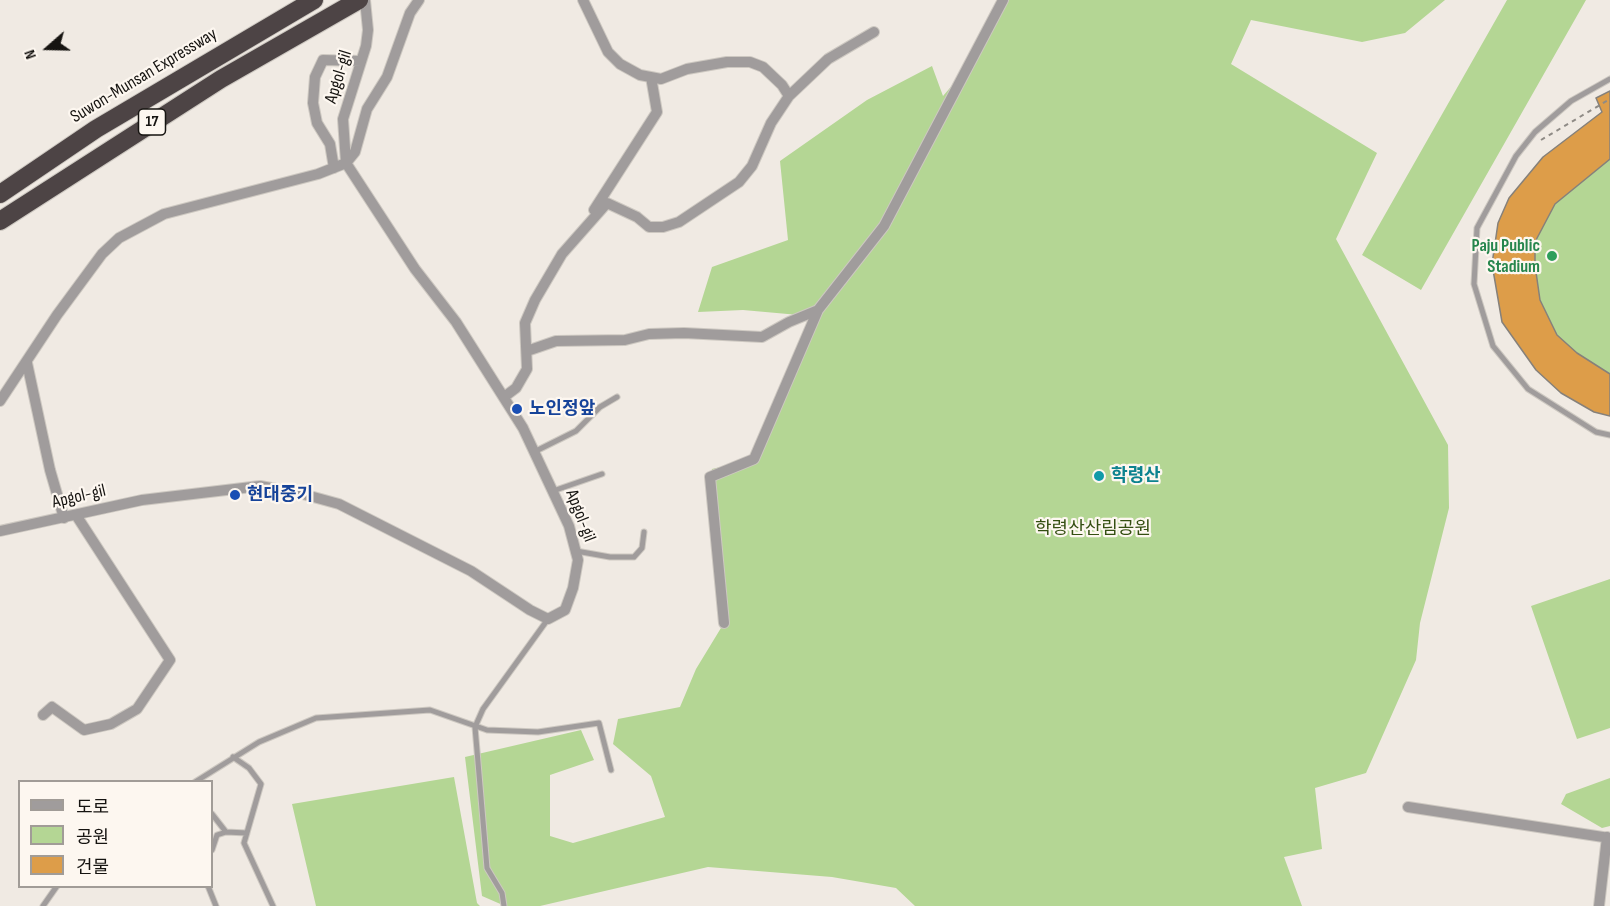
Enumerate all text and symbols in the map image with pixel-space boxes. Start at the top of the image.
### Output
north arrow [18,18,78,78]
street label: Suwon-Munsan Expressway [67,24,221,128]
text: N [20,47,41,62]
street label: Apgol-gil [321,48,357,106]
road number: 17 [138,109,166,135]
place label: Paju Public Stadium [1471,235,1540,278]
marker: Paju Public Stadium [1545,249,1559,263]
place label: 노인정앞 [529,398,595,420]
marker: 노인정앞 [510,402,524,416]
place label: 학령산 [1111,465,1161,487]
marker: 학령산 [1092,469,1106,483]
street label: Apgol-gil [50,480,108,514]
place label: 현대중기 [247,484,313,506]
street label: Apgol-gil [560,487,600,545]
marker: 현대중기 [228,488,242,502]
park label: 학령산산림공원 [1035,518,1151,540]
legend [18,780,213,888]
text: 도로 [76,797,109,818]
text: 공원 [76,827,109,848]
text: 건물 [76,857,109,878]

